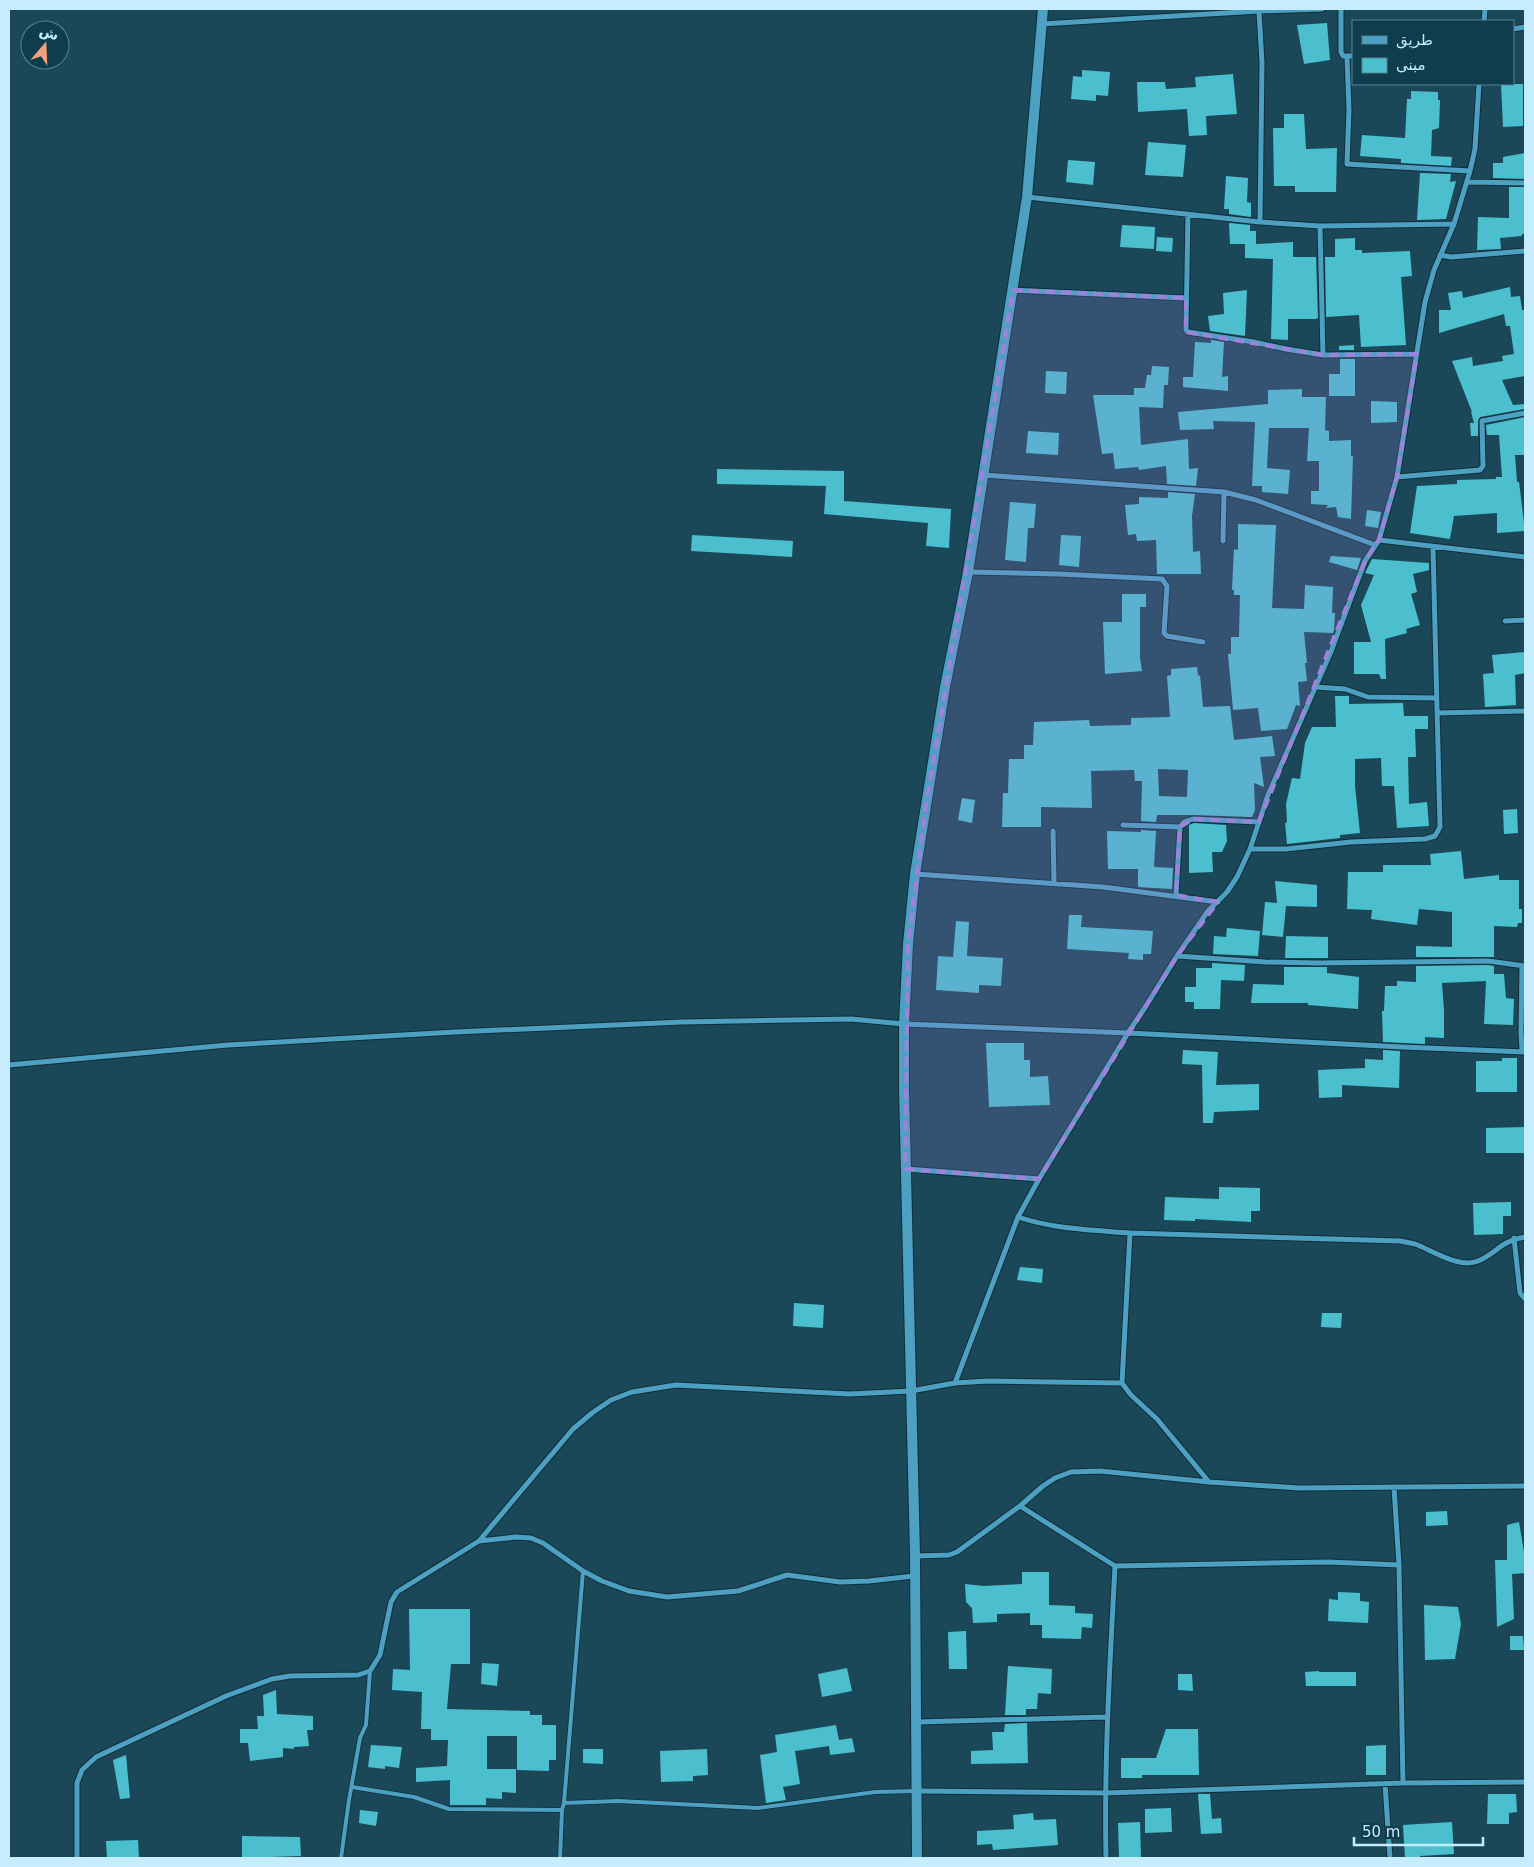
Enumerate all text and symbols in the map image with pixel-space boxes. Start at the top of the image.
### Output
north arrow [20,20,70,70]
legend [1352,20,1514,85]
text: ش [37,22,61,43]
text: طريق [1396,31,1433,49]
text: مبنى [1396,56,1426,74]
scale bar [1354,1814,1483,1846]
text: 50 m [1362,1823,1400,1841]

